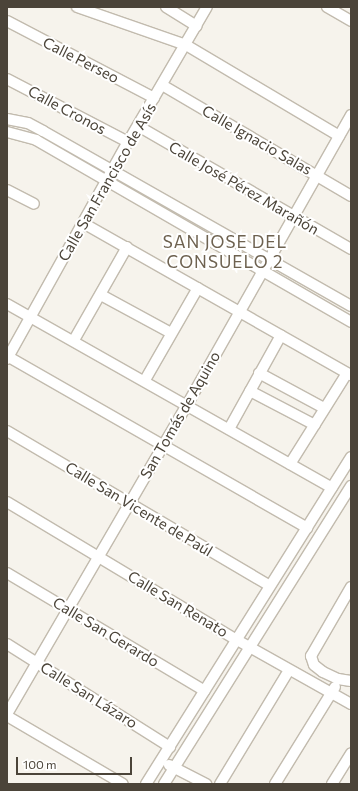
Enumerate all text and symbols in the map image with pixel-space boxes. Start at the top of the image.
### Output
street label: Calle Perseo [40,33,122,87]
street label: Calle Cronos [25,82,109,138]
street label: Calle San Francisco de Asís [54,100,160,264]
street label: Calle Ignacio Salas [199,101,315,179]
street label: Calle José Pérez Marañón [166,138,322,238]
district label: SAN JOSE DEL CONSUELO 2 [163,232,287,272]
street label: San Tomás de Aquino [136,348,224,482]
street label: Calle San Vicente de Paúl [62,458,216,560]
street label: Calle San Renato [125,567,231,641]
street label: Calle San Gerardo [50,593,162,671]
street label: Calle San Lázaro [37,658,141,732]
scale bar [18,749,134,775]
text: 100 m [23,757,57,771]

